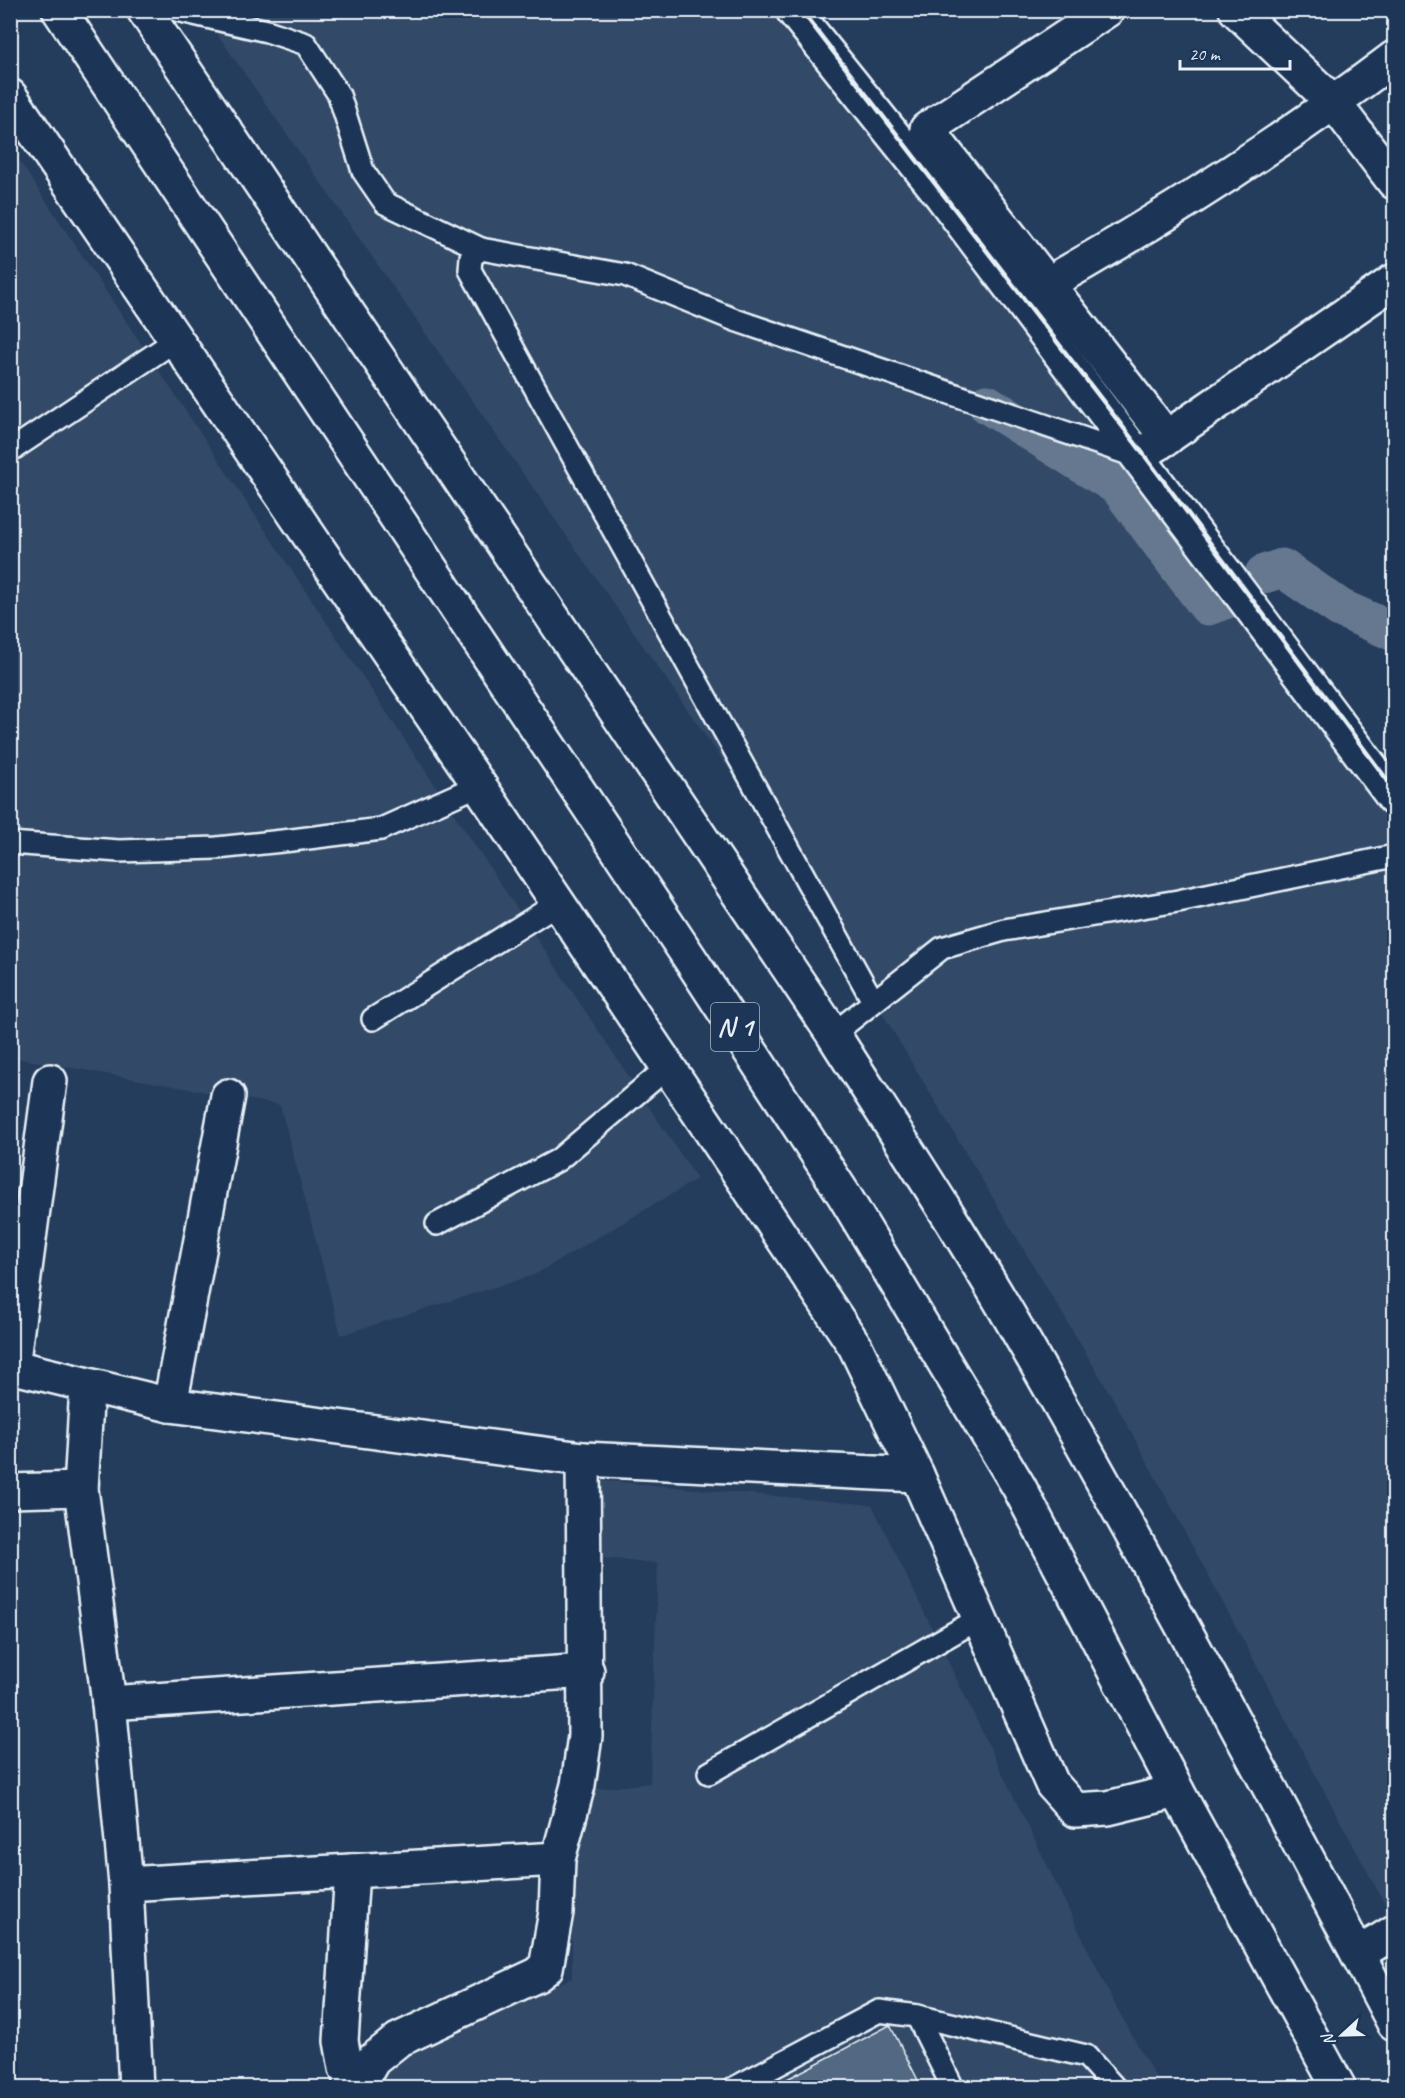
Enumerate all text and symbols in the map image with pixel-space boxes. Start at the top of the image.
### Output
scale bar [1180,33,1290,71]
text: 20 m [1189,43,1222,65]
road number: N 1 [711,1003,759,1051]
north arrow [1312,2005,1372,2065]
text: N [1317,2029,1340,2049]

